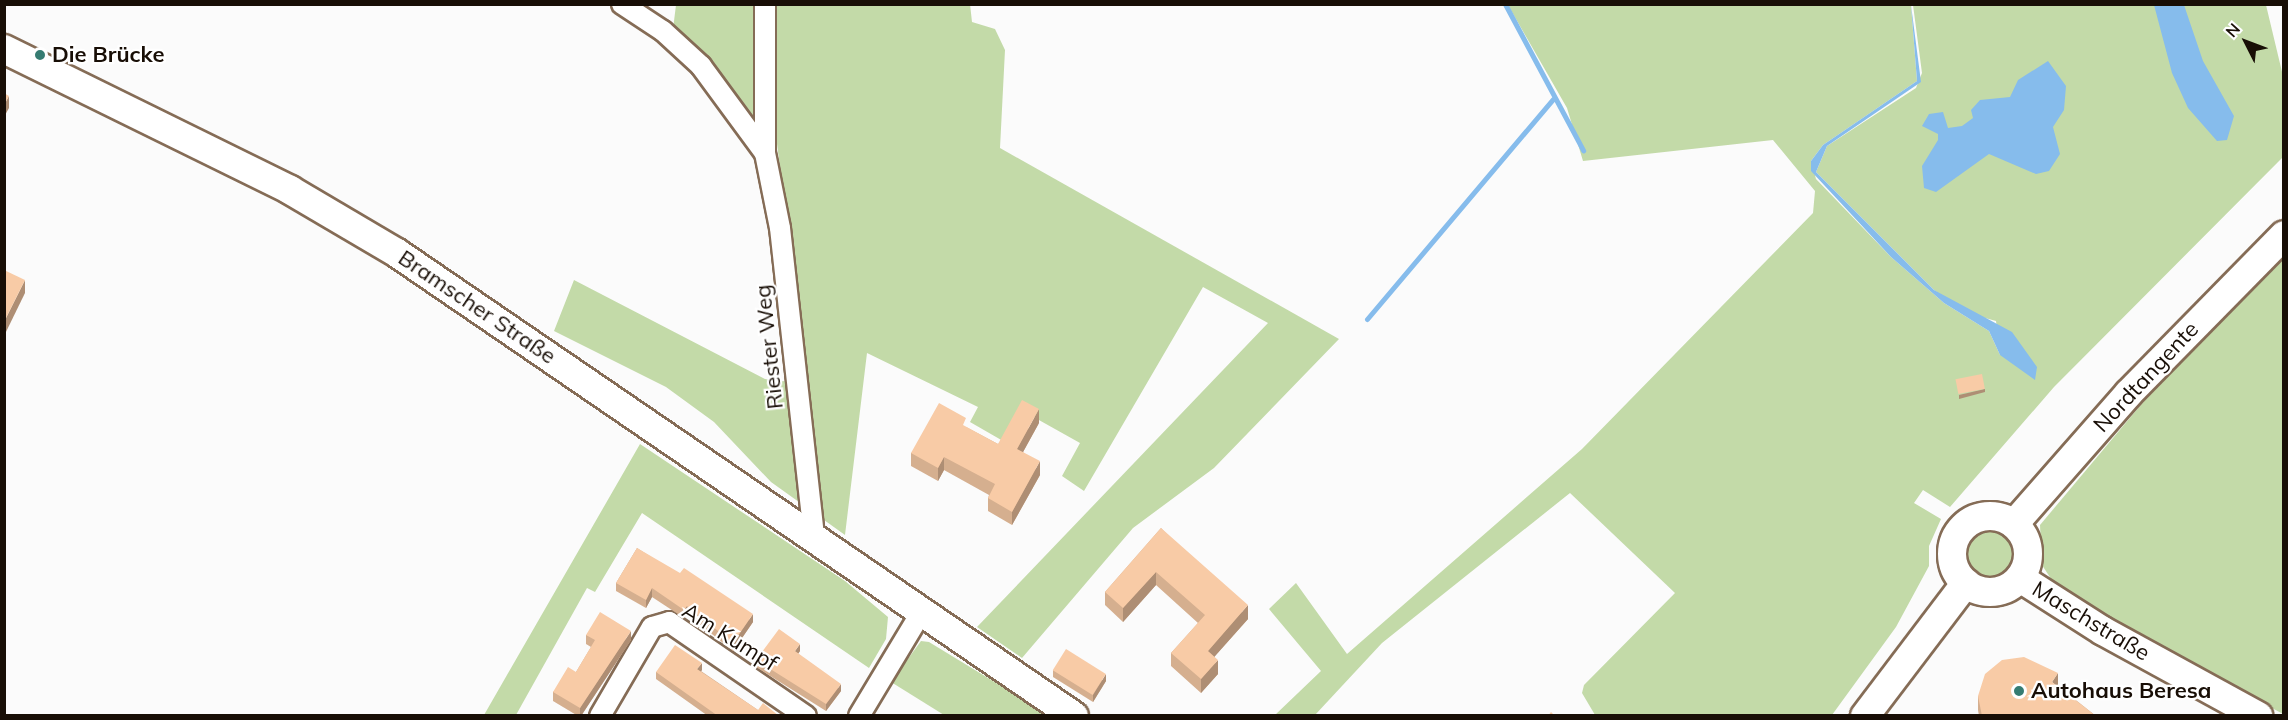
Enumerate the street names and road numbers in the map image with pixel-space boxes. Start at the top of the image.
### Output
street label: Bramscher Straße [393,245,561,369]
street label: Riester Weg [749,284,789,410]
street label: Nordtangente [2088,316,2204,438]
street label: Maschstraße [2028,576,2154,666]
street label: Am Kumpf [677,597,783,677]

